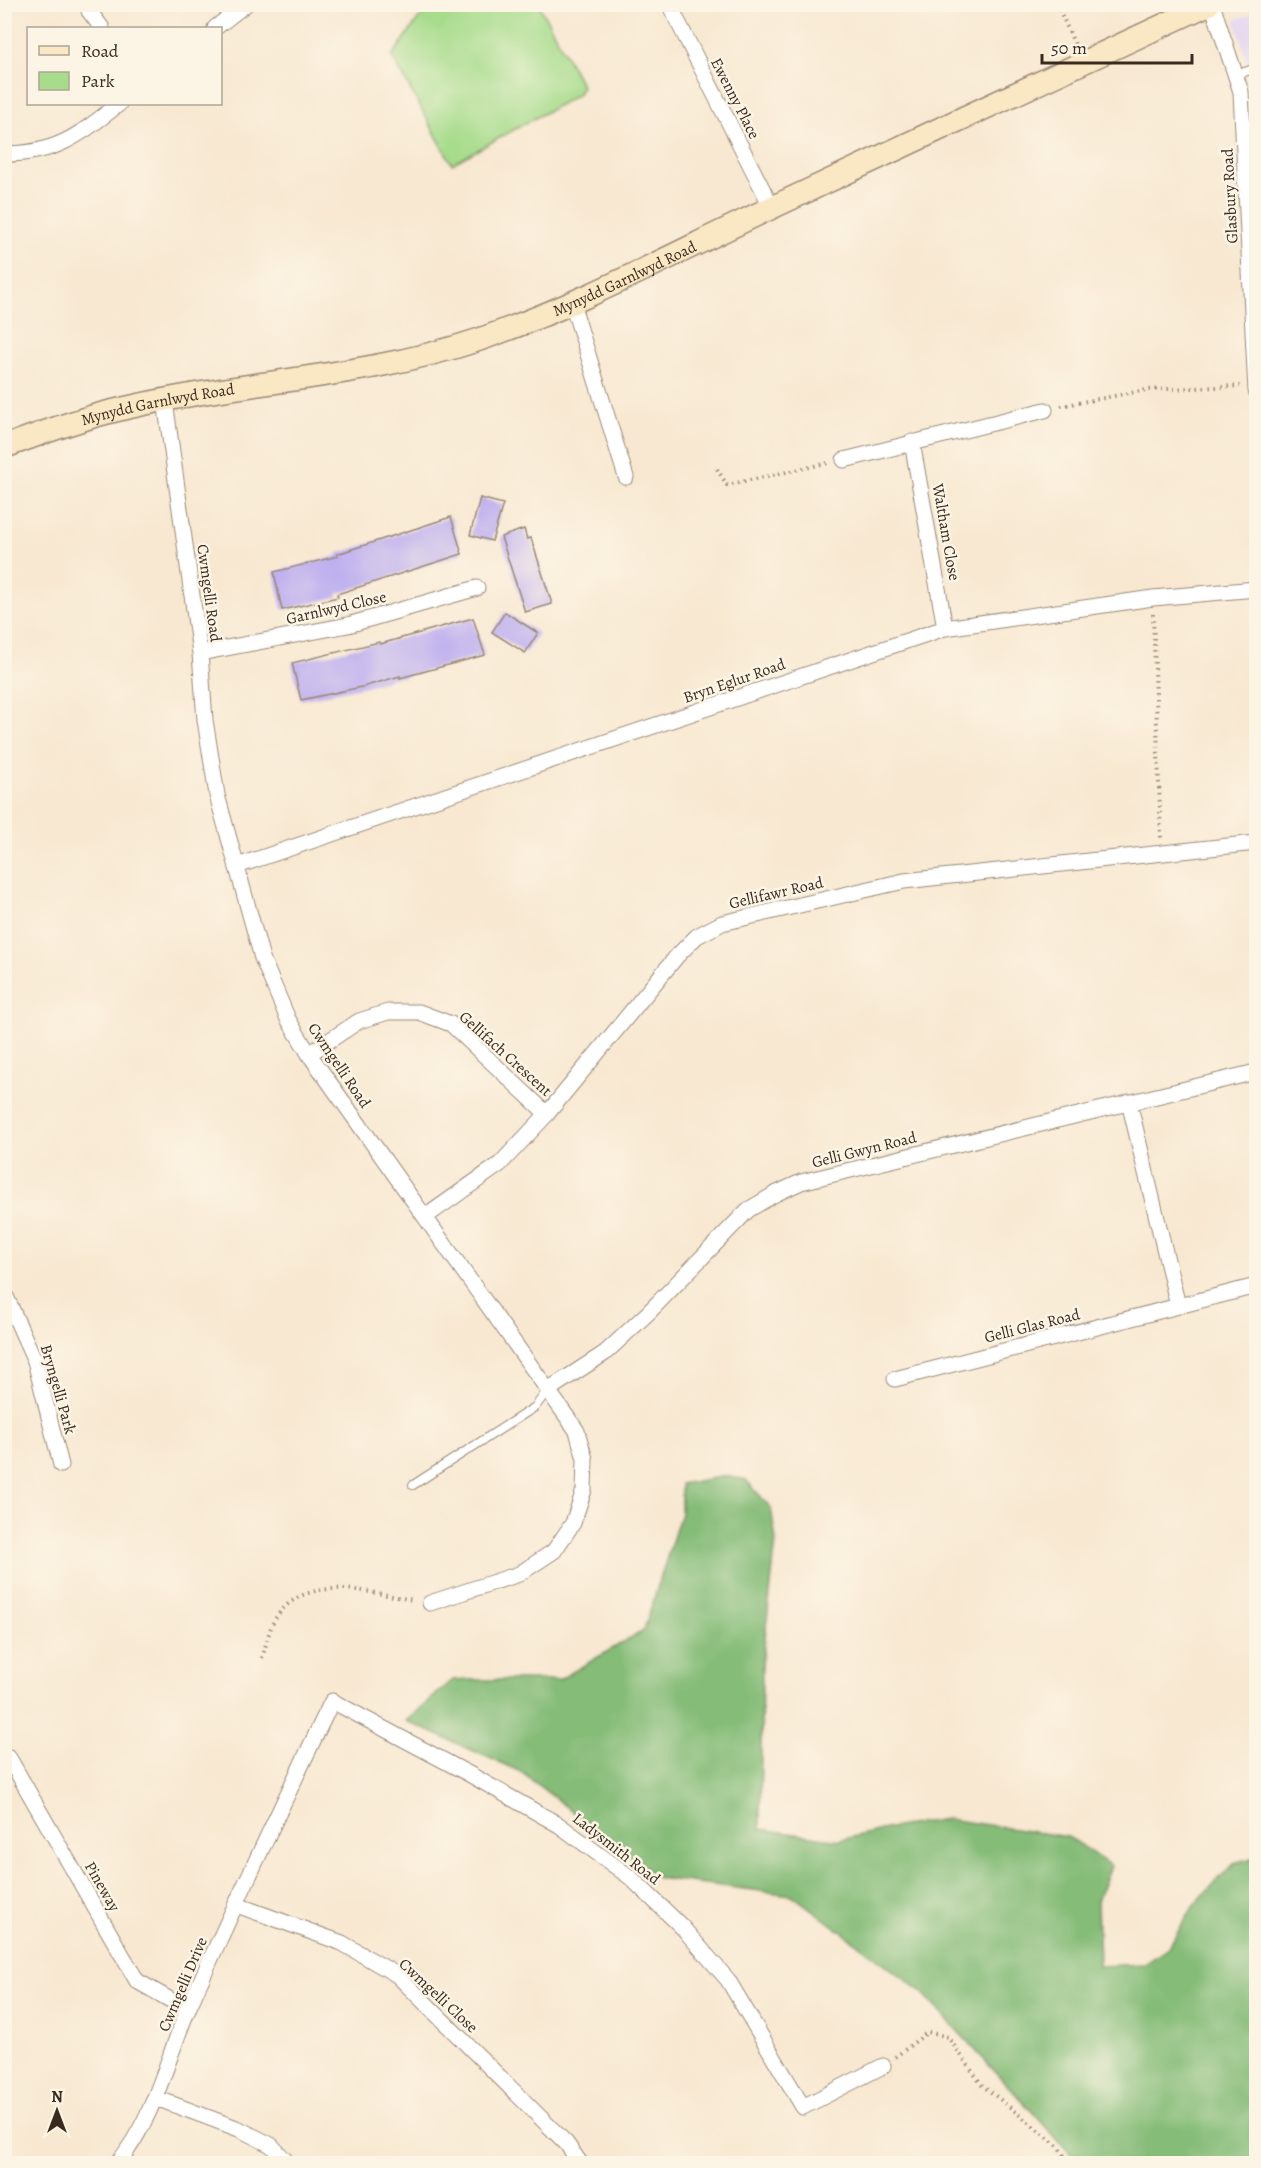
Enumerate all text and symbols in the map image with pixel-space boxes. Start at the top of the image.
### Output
legend [27,27,222,105]
scale bar [1042,27,1192,65]
text: 50 m [1051,36,1087,60]
text: Road [81,39,119,63]
street label: Ewenny Place [705,54,765,143]
text: Park [81,69,115,93]
street label: Glasbury Road [1217,147,1243,244]
street label: Mynydd Garnlwyd Road [549,236,700,322]
street label: Mynydd Garnlwyd Road [78,378,236,431]
street label: Waltham Close [926,481,965,582]
street label: Cwmgelli Road [191,543,227,644]
street label: Garnlwyd Close [284,586,388,630]
street label: Bryn Eglur Road [680,653,789,709]
street label: Gellifawr Road [727,871,826,914]
street label: Gellifach Crescent [454,1006,557,1101]
street label: Cwmgelli Road [303,1019,376,1113]
street label: Gelli Gwyn Road [810,1126,919,1174]
street label: Gelli Glas Road [982,1303,1083,1348]
street label: Bryngelli Park [35,1342,81,1437]
street label: Ladysmith Road [568,1808,665,1890]
street label: Pineway [79,1857,126,1916]
street label: Cwmgelli Drive [153,1934,213,2035]
street label: Cwmgelli Close [394,1953,483,2038]
north arrow [27,2081,87,2141]
text: N [51,2086,63,2108]

